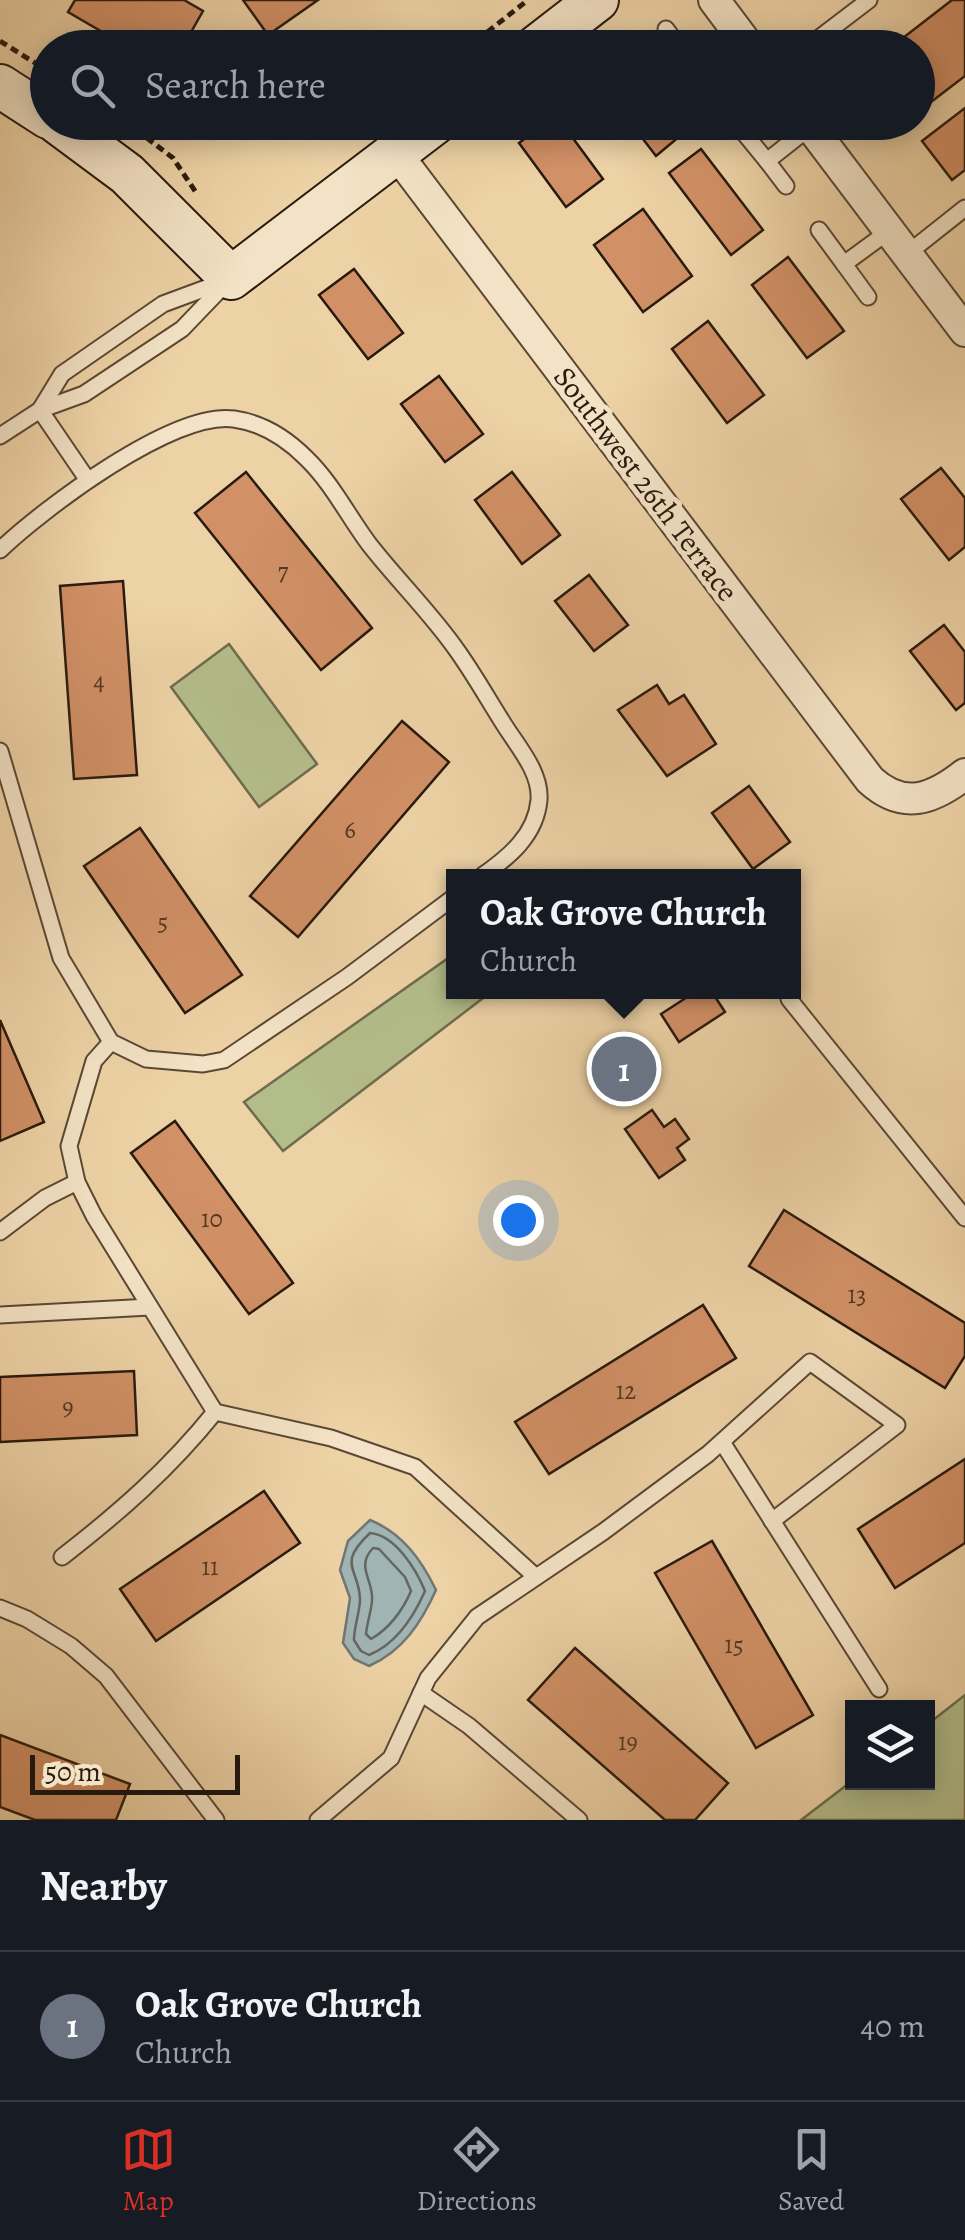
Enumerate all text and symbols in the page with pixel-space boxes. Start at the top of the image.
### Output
search box [30,30,935,140]
icon: search [65,58,120,113]
text: Search here [145,59,326,111]
street label: Southwest 26th Terrace [545,358,747,610]
house number: 7 [278,555,289,589]
house number: 4 [93,665,105,699]
house number: 6 [344,813,356,847]
popup [446,869,801,999]
text: Oak Grove Church [480,886,767,938]
house number: 5 [158,905,168,939]
text: Church [480,938,577,982]
pin: 1 [592,1032,656,1106]
your location [493,1195,544,1246]
house number: 10 [201,1202,223,1236]
house number: 13 [848,1278,866,1312]
house number: 12 [616,1374,636,1408]
house number: 9 [62,1390,74,1424]
house number: 11 [201,1550,219,1584]
house number: 15 [724,1628,744,1662]
map controls [845,1700,935,1790]
button: layers [845,1700,935,1790]
house number: 19 [618,1725,638,1759]
scale bar [30,1750,240,1794]
text: 50 m [45,1753,101,1791]
text: Nearby [40,1857,167,1914]
text: Oak Grove Church [135,1978,422,2030]
text: 1 [67,2004,78,2048]
text: 40 m [860,2004,925,2048]
text: Church [135,2030,232,2074]
tab: Map [121,2122,176,2220]
tab: Directions [417,2122,537,2220]
tab: Saved [778,2122,844,2220]

